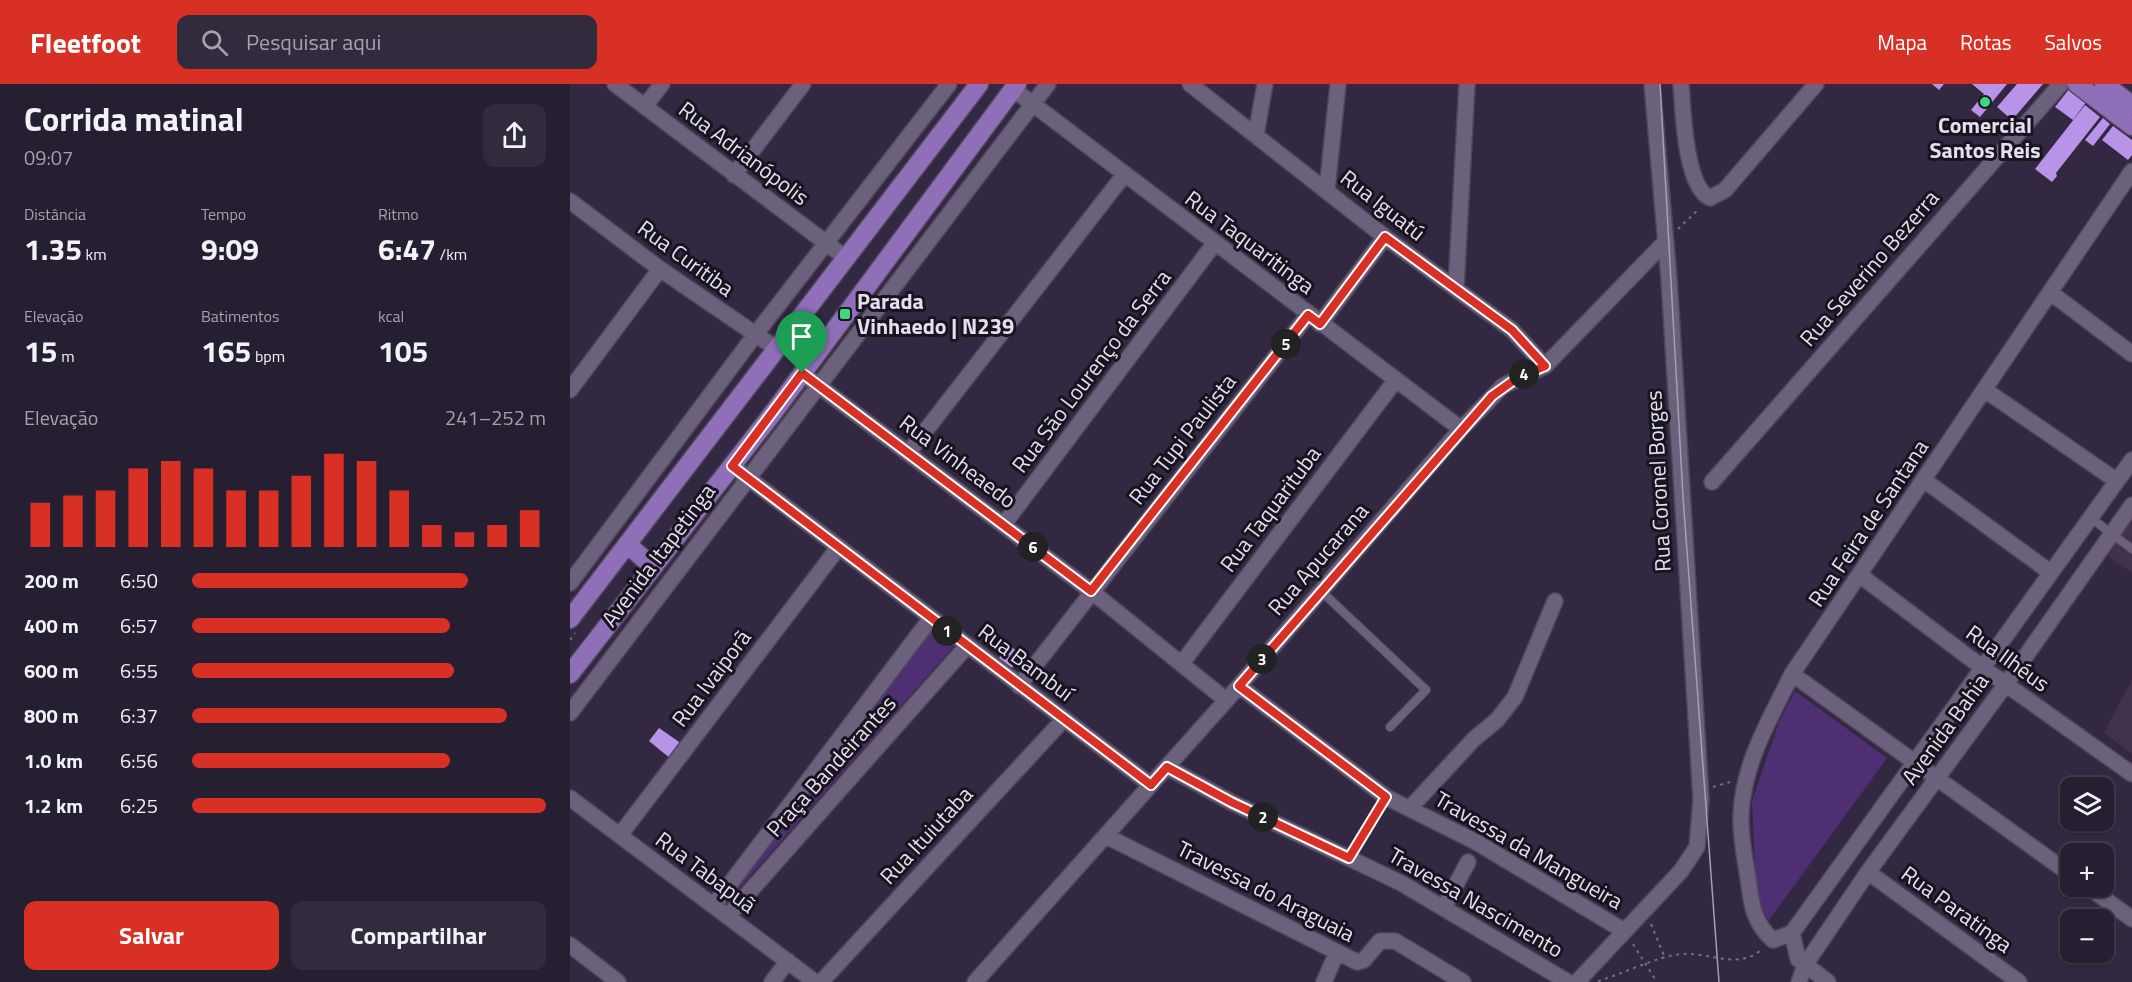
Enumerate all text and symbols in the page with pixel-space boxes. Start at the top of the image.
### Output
search box [177,15,597,69]
text: Fleetfoot [30,21,141,64]
text: Pesquisar aqui [246,25,381,59]
icon: search [198,26,231,59]
text: Mapa [1877,26,1927,58]
text: Rotas [1960,26,2011,58]
text: Salvos [2044,26,2102,58]
street label: Rua Adrianópolis [672,93,816,213]
text: Corrida matinal [24,94,244,144]
marker: Comercial Santos Reis [1978,95,1992,109]
button: share [483,104,546,167]
place label: Comercial Santos Reis [1929,108,2041,167]
text: 09:07 [24,142,73,173]
street label: Rua Iguatú [1333,161,1433,249]
street label: Rua Taquaritinga [1178,182,1322,302]
street label: Rua Severino Bezerra [1791,182,1947,354]
text: Distância [24,202,86,226]
text: Tempo [201,202,246,226]
text: Ritmo [378,202,419,226]
street label: Rua Curitiba [631,211,741,305]
text: 1.35 [24,226,82,272]
text: 9:09 [201,226,259,272]
text: 6:47 [378,226,436,272]
text: km [82,242,107,266]
text: /km [436,242,467,266]
street label: Rua São Lourenço da Serra [1003,262,1179,480]
place label: Parada Vinhaedo | N239 [857,284,1014,343]
text: Elevação [24,304,84,328]
text: Batimentos [201,304,280,328]
text: kcal [378,304,404,328]
marker: Parada Vinhaedo | N239 [838,307,852,321]
pin [776,311,827,373]
icon: arrive [785,320,818,353]
text: 15 [24,328,58,374]
text: 165 [201,328,251,374]
text: 105 [378,328,428,374]
pin: 5 [1271,329,1301,359]
text: 5 [1282,332,1290,356]
text: m [58,344,75,368]
text: bpm [251,344,285,368]
pin: 4 [1509,359,1539,389]
text: 4 [1520,362,1528,386]
street label: Rua Tupi Paulista [1120,366,1244,512]
street label: Rua Coronel Borges [1636,389,1680,573]
text: Elevação [24,402,98,433]
text: 241–252 m [445,402,546,433]
street label: Rua Vinheaedo [892,406,1024,516]
street label: Rua Feira de Santana [1799,432,1937,614]
street label: Rua Taquarituba [1211,439,1329,579]
street label: Avenida Itapetinga [593,476,723,634]
street label: Rua Apucarana [1259,495,1377,623]
pin: 6 [1018,532,1048,562]
text: 6 [1029,535,1037,559]
text: 200 m [24,565,79,596]
text: 6:50 [120,565,158,596]
text: 400 m [24,610,79,641]
text: 6:57 [120,610,158,641]
street label: Rua Bambuí [971,615,1083,711]
pin: 1 [932,616,962,646]
street label: Rua Ilhéus [1959,616,2057,700]
text: 1 [943,619,951,643]
street label: Rua Ivaiporã [663,622,759,734]
pin: 3 [1247,644,1277,674]
text: 3 [1258,647,1266,671]
text: 600 m [24,655,79,686]
text: 6:55 [120,655,158,686]
street label: Avenida Bahia [1893,666,1997,792]
street label: Praça Bandeirantes [758,688,904,844]
text: 800 m [24,700,79,731]
text: 6:37 [120,700,158,731]
text: 1.0 km [24,745,83,776]
text: 6:56 [120,745,158,776]
map controls [2060,777,2114,963]
button: layers [2060,777,2114,831]
street label: Rua Ituiutaba [871,778,981,892]
street label: Travessa da Mangueira [1429,782,1629,918]
text: 1.2 km [24,790,83,821]
text: 6:25 [120,790,158,821]
pin: 2 [1248,802,1278,832]
text: 2 [1259,805,1267,829]
street label: Rua Tabapuã [648,823,764,921]
street label: Travessa do Araguaia [1171,831,1361,951]
street label: Travessa Nascimento [1382,838,1570,966]
button: + [2060,843,2114,897]
street label: Rua Paratinga [1894,857,2020,961]
button: Salvar [24,901,279,970]
button: Compartilhar [291,901,546,970]
button: − [2060,909,2114,963]

